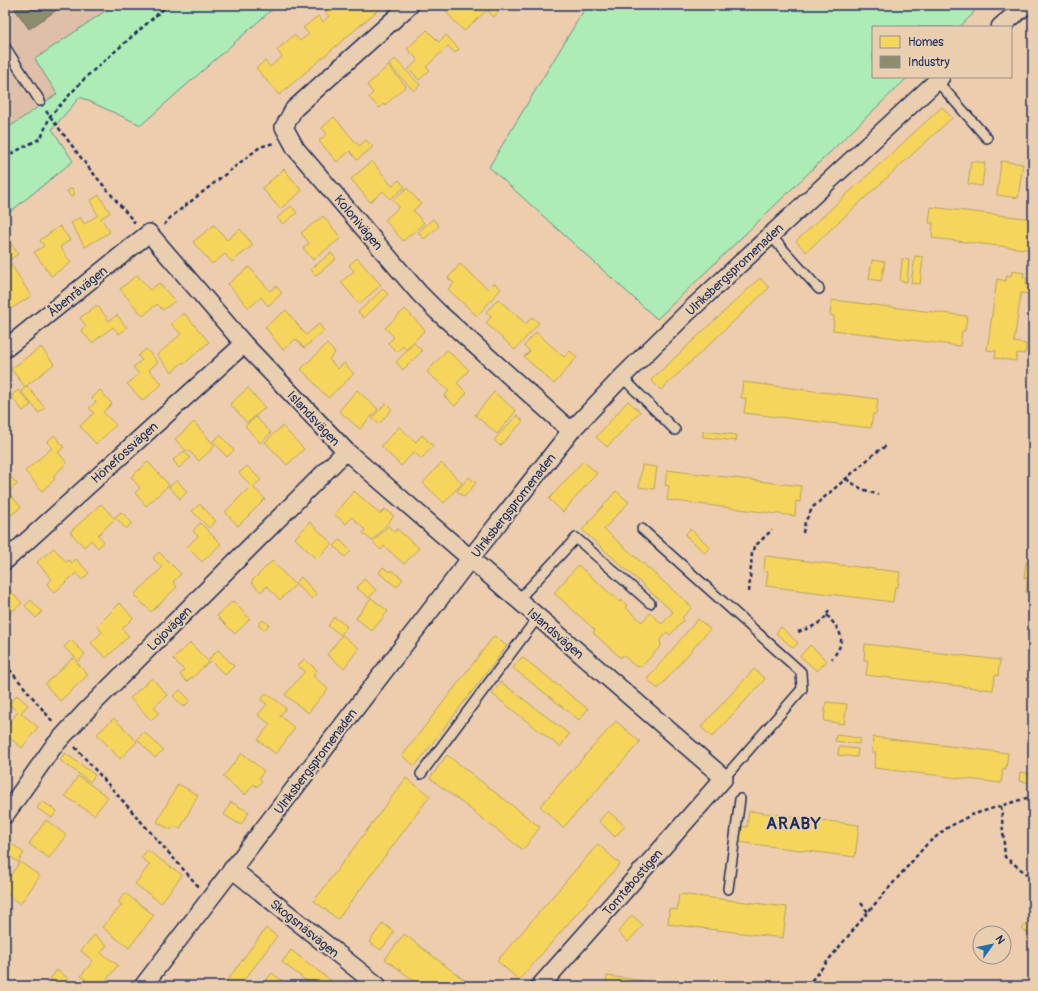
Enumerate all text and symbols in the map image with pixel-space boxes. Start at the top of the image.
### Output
legend [872,26,1012,78]
text: Homes [908,35,944,50]
text: Industry [908,55,950,70]
street label: Kolonivägen [331,192,386,253]
street label: Ulriksbergspromenaden [682,220,787,319]
street label: Åbenråvägen [45,263,111,321]
street label: Islandsvägen [284,388,343,450]
street label: Hönefossvägen [88,419,161,487]
street label: Ulriksbergspromenaden [468,450,559,561]
street label: Lojovägen [144,603,195,654]
street label: Islandsvägen [524,605,587,663]
street label: Ulriksbergspromenaden [271,706,361,817]
district label: ARABY [766,813,822,834]
street label: Tomtebostigen [599,846,666,919]
street label: Skogsnäsvägen [267,896,342,961]
north arrow [972,925,1012,965]
text: N [992,933,1008,947]

